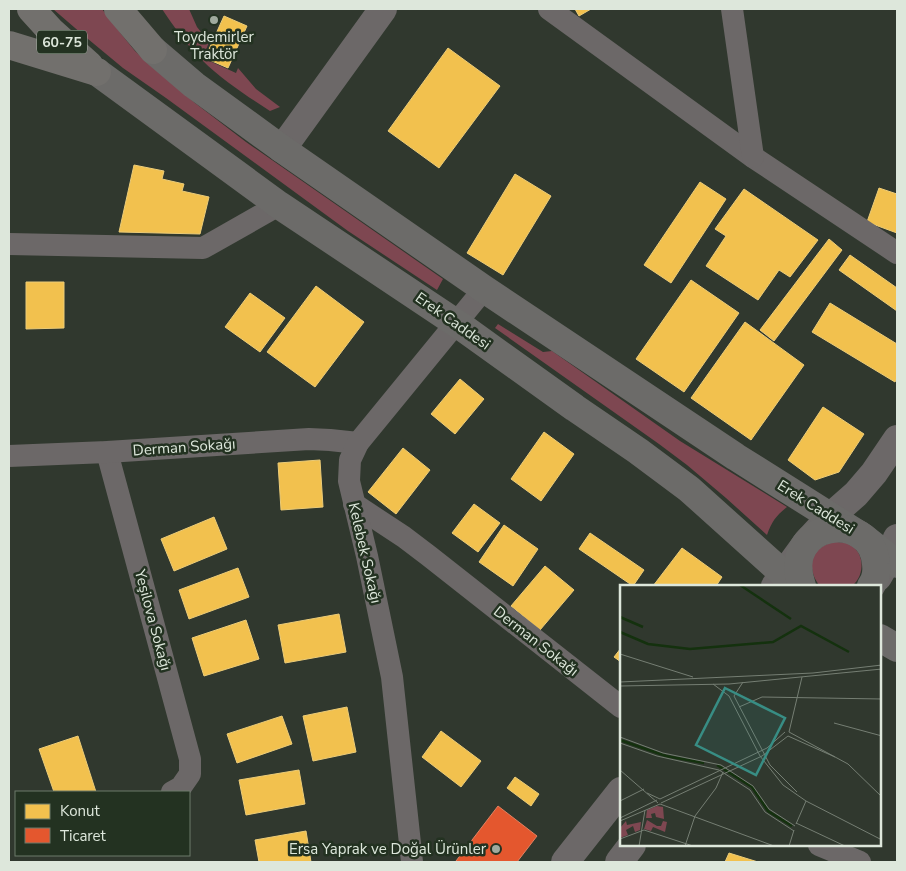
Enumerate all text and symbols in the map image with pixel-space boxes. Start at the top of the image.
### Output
marker: Toydemirler Traktör [208,14,220,26]
place label: Toydemirler Traktör [174,27,255,64]
road number: 60-75 [37,31,87,54]
street label: Erek Caddesi [411,288,495,354]
street label: Derman Sokağı [132,433,236,461]
street label: Erek Caddesi [774,475,858,539]
street label: Kelebek Sokağı [344,501,386,605]
street label: Yeşilova Sokağı [130,566,176,673]
inset map [620,585,881,846]
street label: Derman Sokağı [489,601,583,681]
legend [15,791,190,856]
text: Konut [60,801,100,821]
text: Ticaret [60,826,107,846]
place label: Ersa Yaprak ve Doğal Ürünler [289,839,487,859]
marker: Ersa Yaprak ve Doğal Ürünler [490,843,502,855]

